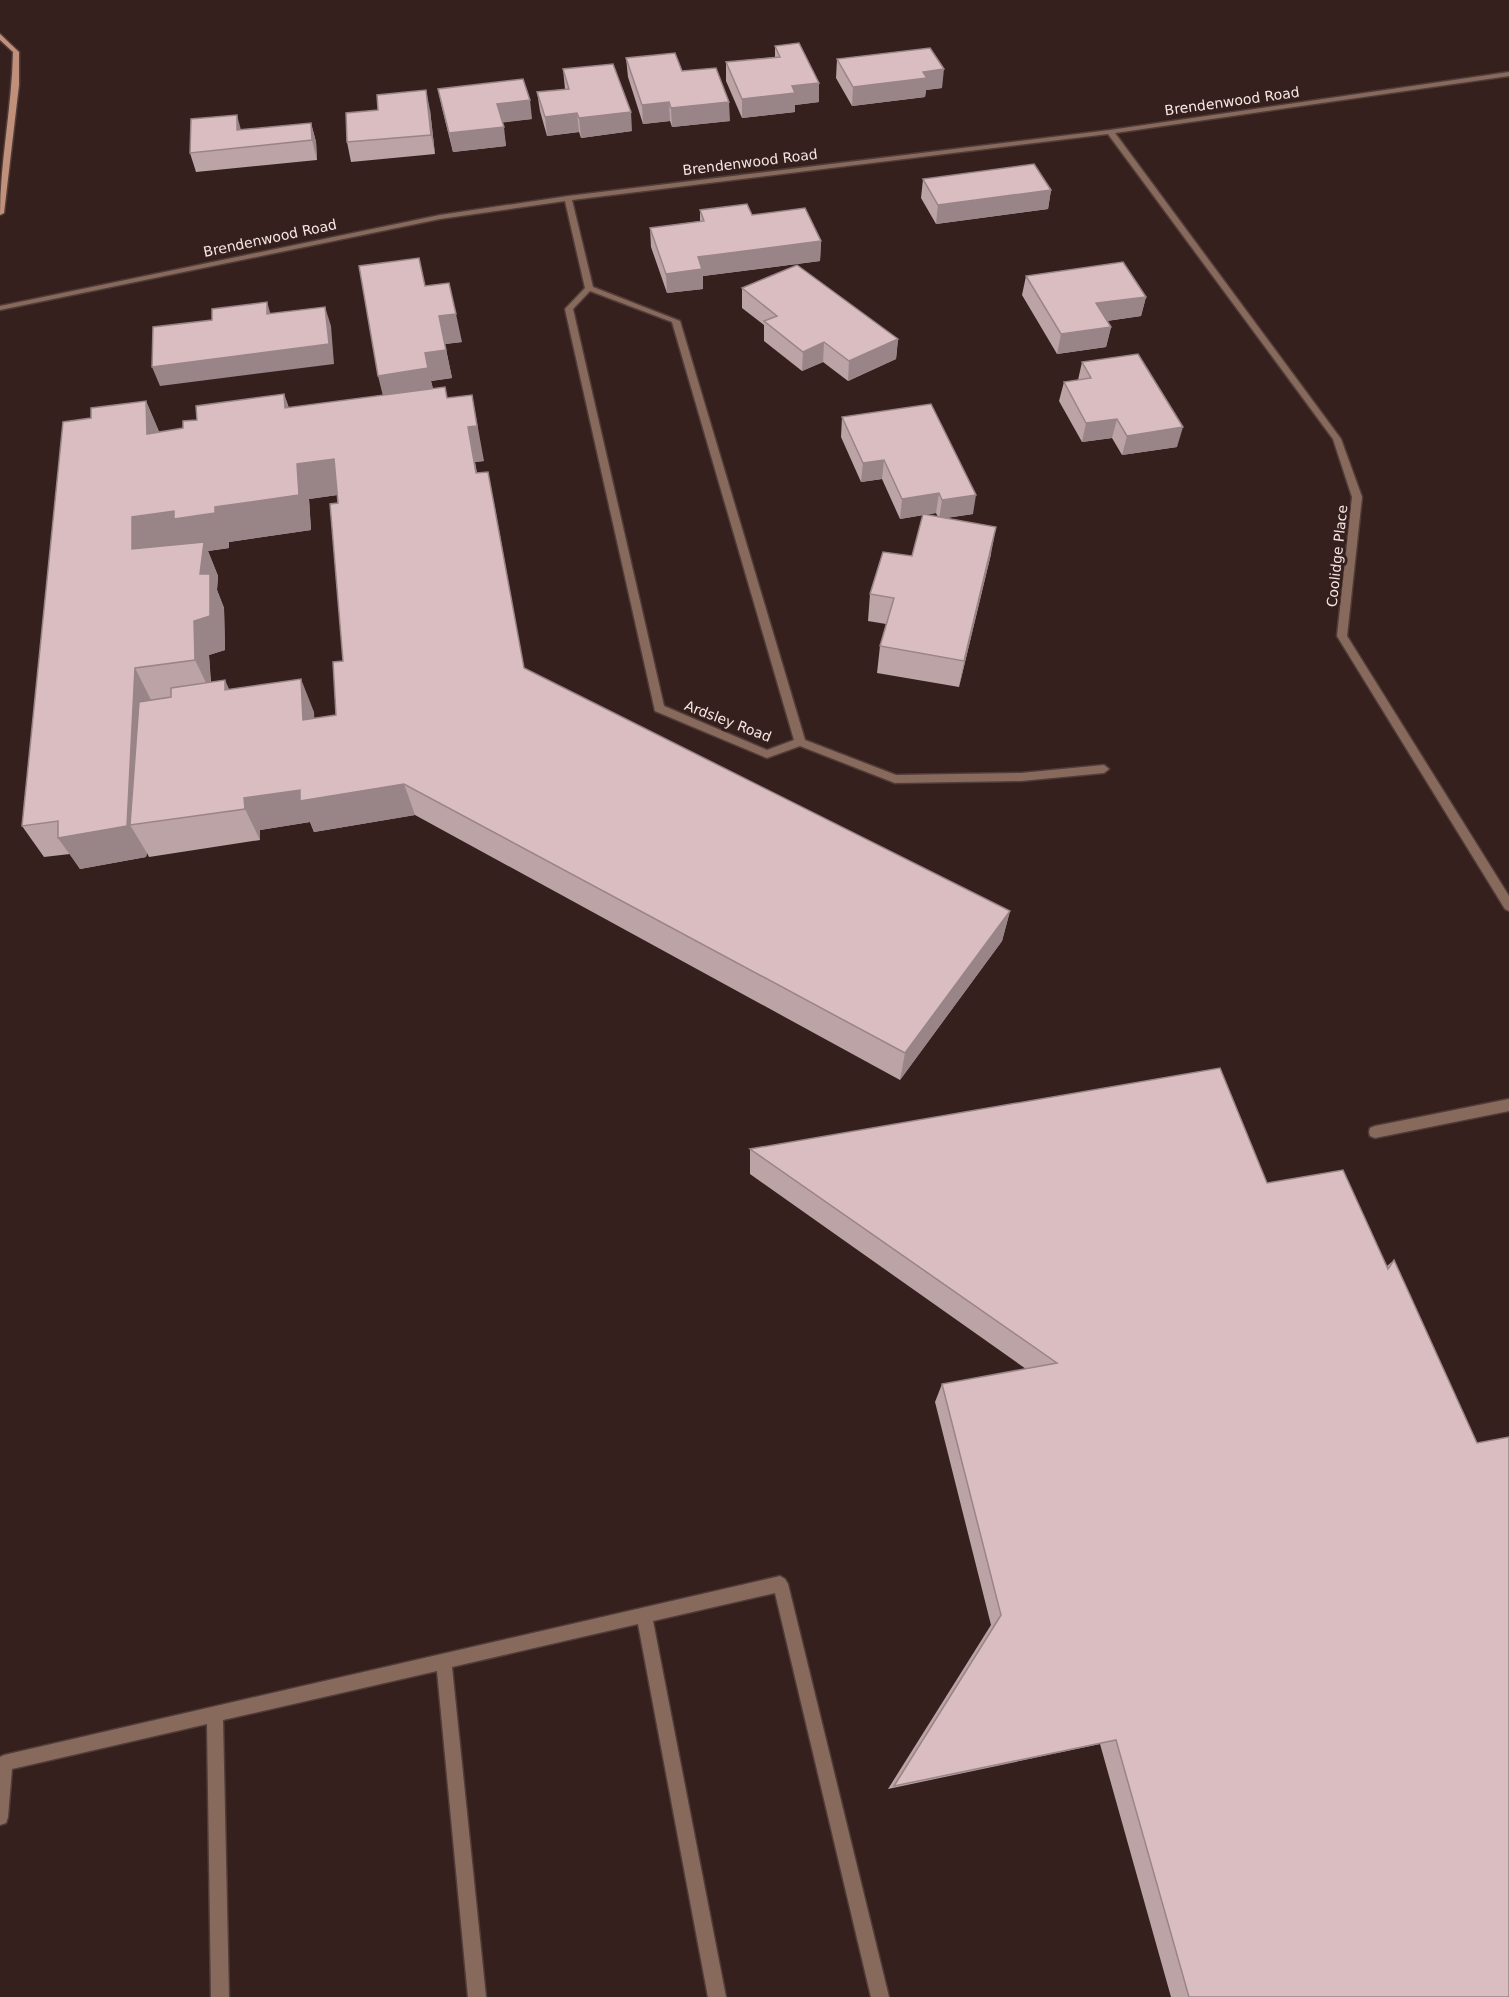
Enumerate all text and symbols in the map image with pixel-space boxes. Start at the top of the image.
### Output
street label: Brendenwood Road [1164,84,1300,118]
street label: Brendenwood Road [682,146,818,178]
street label: Brendenwood Road [202,216,338,260]
street label: Coolidge Place [1324,504,1350,608]
street label: Ardsley Road [682,697,774,745]

